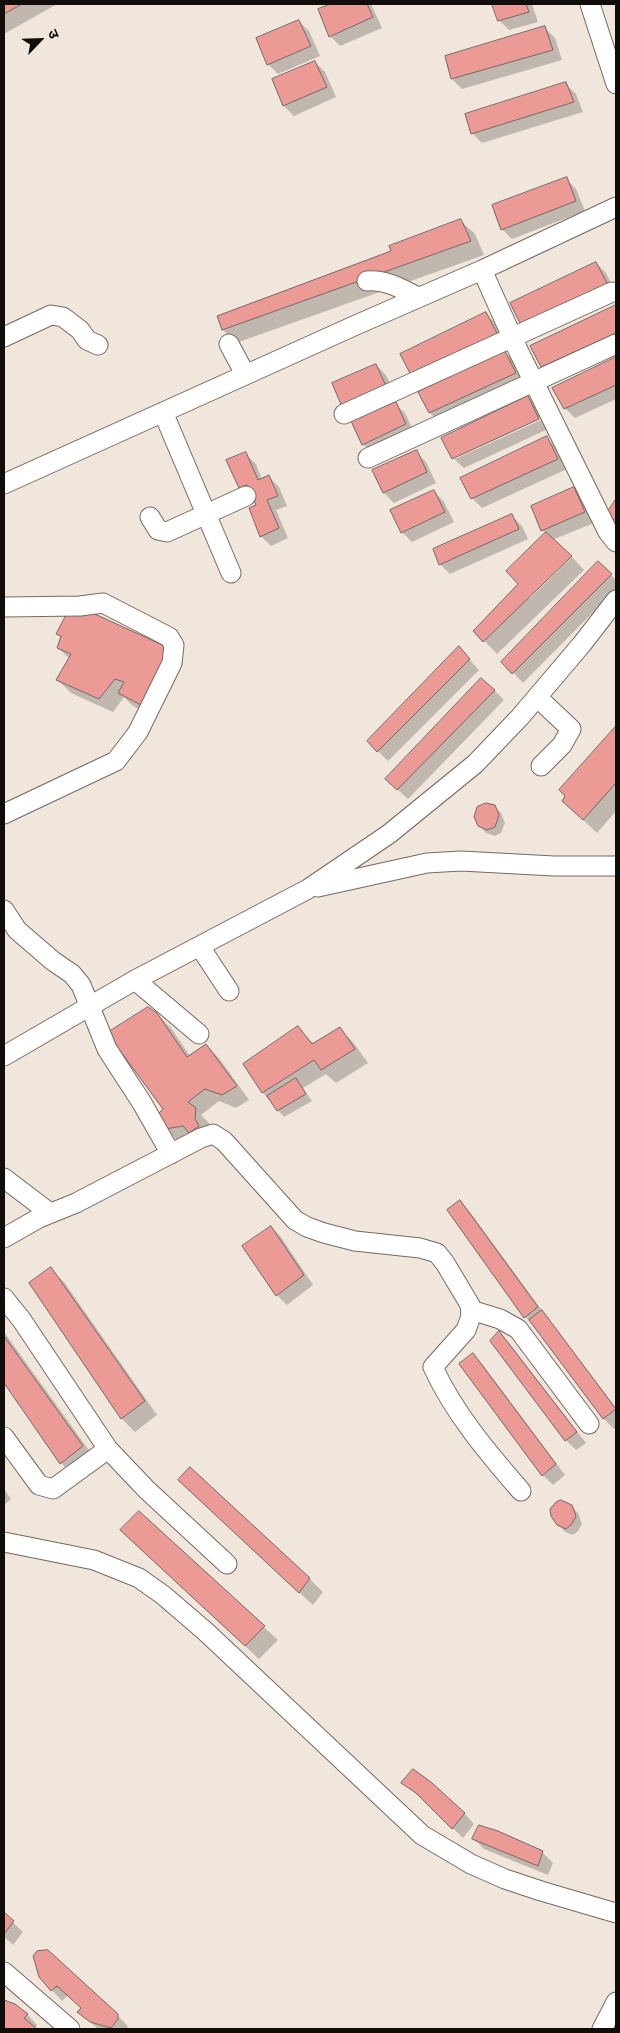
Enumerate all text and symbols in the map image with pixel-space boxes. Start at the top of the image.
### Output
north arrow [15,15,65,65]
text: उ [44,26,64,41]

